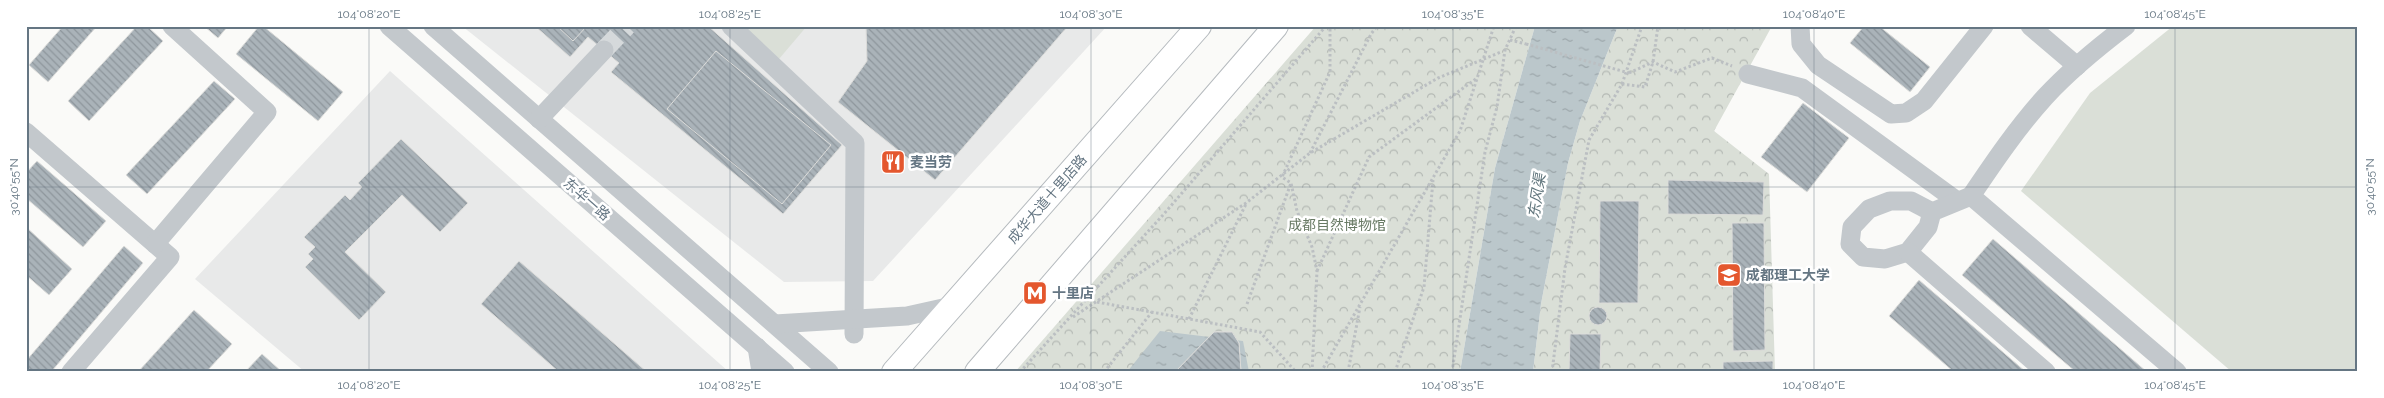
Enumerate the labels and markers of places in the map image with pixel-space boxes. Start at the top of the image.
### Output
restaurant icon: 麦当劳 [880,149,906,175]
place label: 麦当劳 [910,154,952,170]
school or university icon: 成都理工大学 [1716,262,1742,288]
place label: 成都理工大学 [1746,267,1830,283]
metro station icon: 十里店 [1022,280,1048,306]
place label: 十里店 [1052,285,1094,301]

